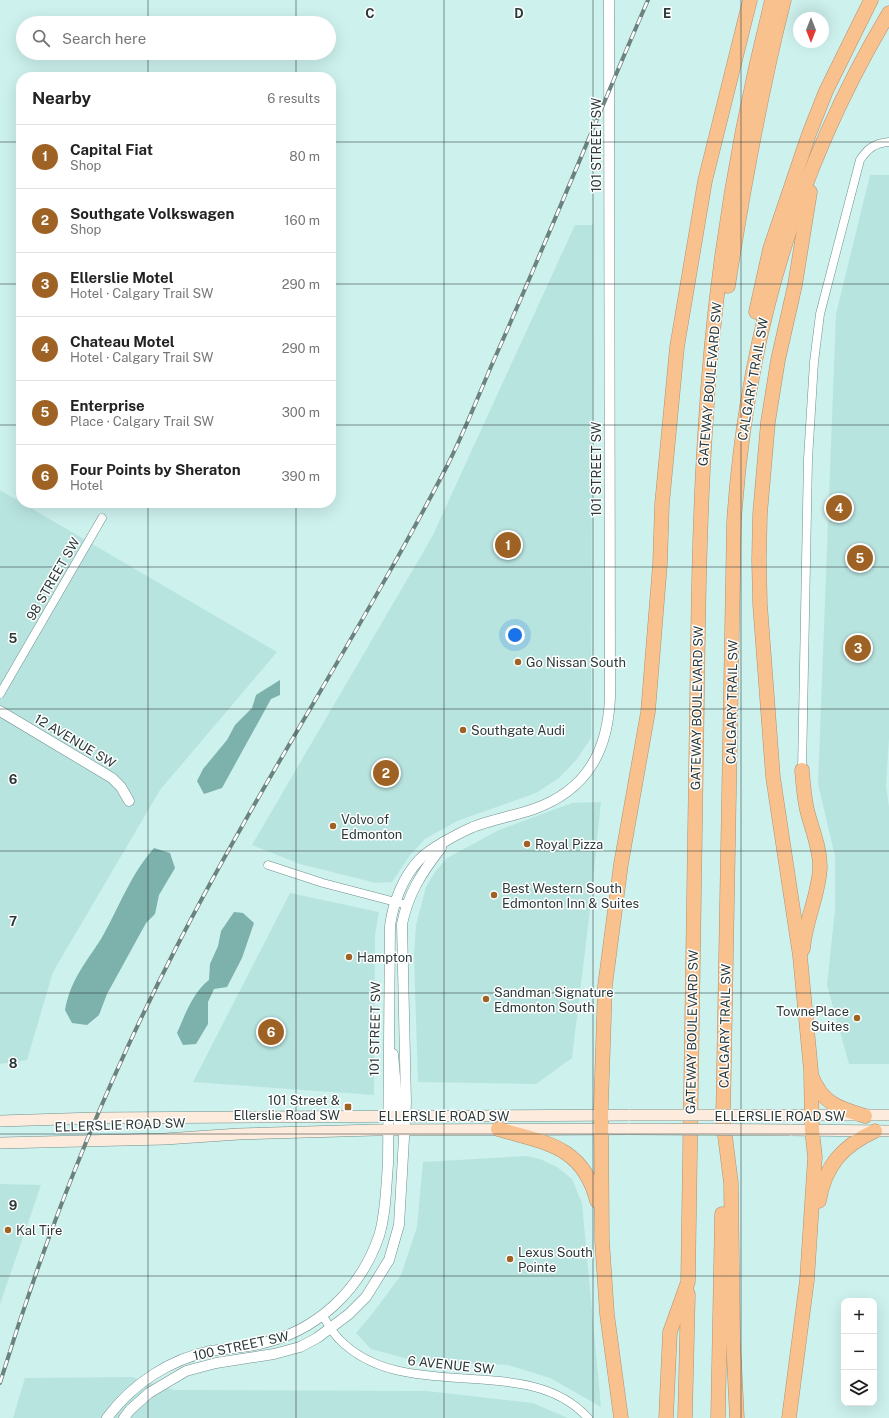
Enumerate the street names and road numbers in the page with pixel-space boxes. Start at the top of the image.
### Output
street label: 101 STREET SW [589,97,604,192]
street label: GATEWAY BOULEVARD SW [695,301,725,467]
street label: CALGARY TRAIL SW [735,316,771,442]
street label: 101 STREET SW [589,421,604,516]
street label: 98 STREET SW [23,535,83,623]
street label: GATEWAY BOULEVARD SW [688,625,706,790]
street label: CALGARY TRAIL SW [723,639,741,764]
street label: 12 AVENUE SW [32,711,119,771]
street label: GATEWAY BOULEVARD SW [683,949,701,1114]
street label: CALGARY TRAIL SW [716,963,734,1088]
street label: 101 STREET SW [367,981,383,1077]
street label: ELLERSLIE ROAD SW [379,1109,510,1124]
street label: ELLERSLIE ROAD SW [715,1109,846,1124]
street label: ELLERSLIE ROAD SW [54,1115,186,1135]
street label: 100 STREET SW [192,1328,291,1363]
street label: 6 AVENUE SW [407,1353,496,1377]

